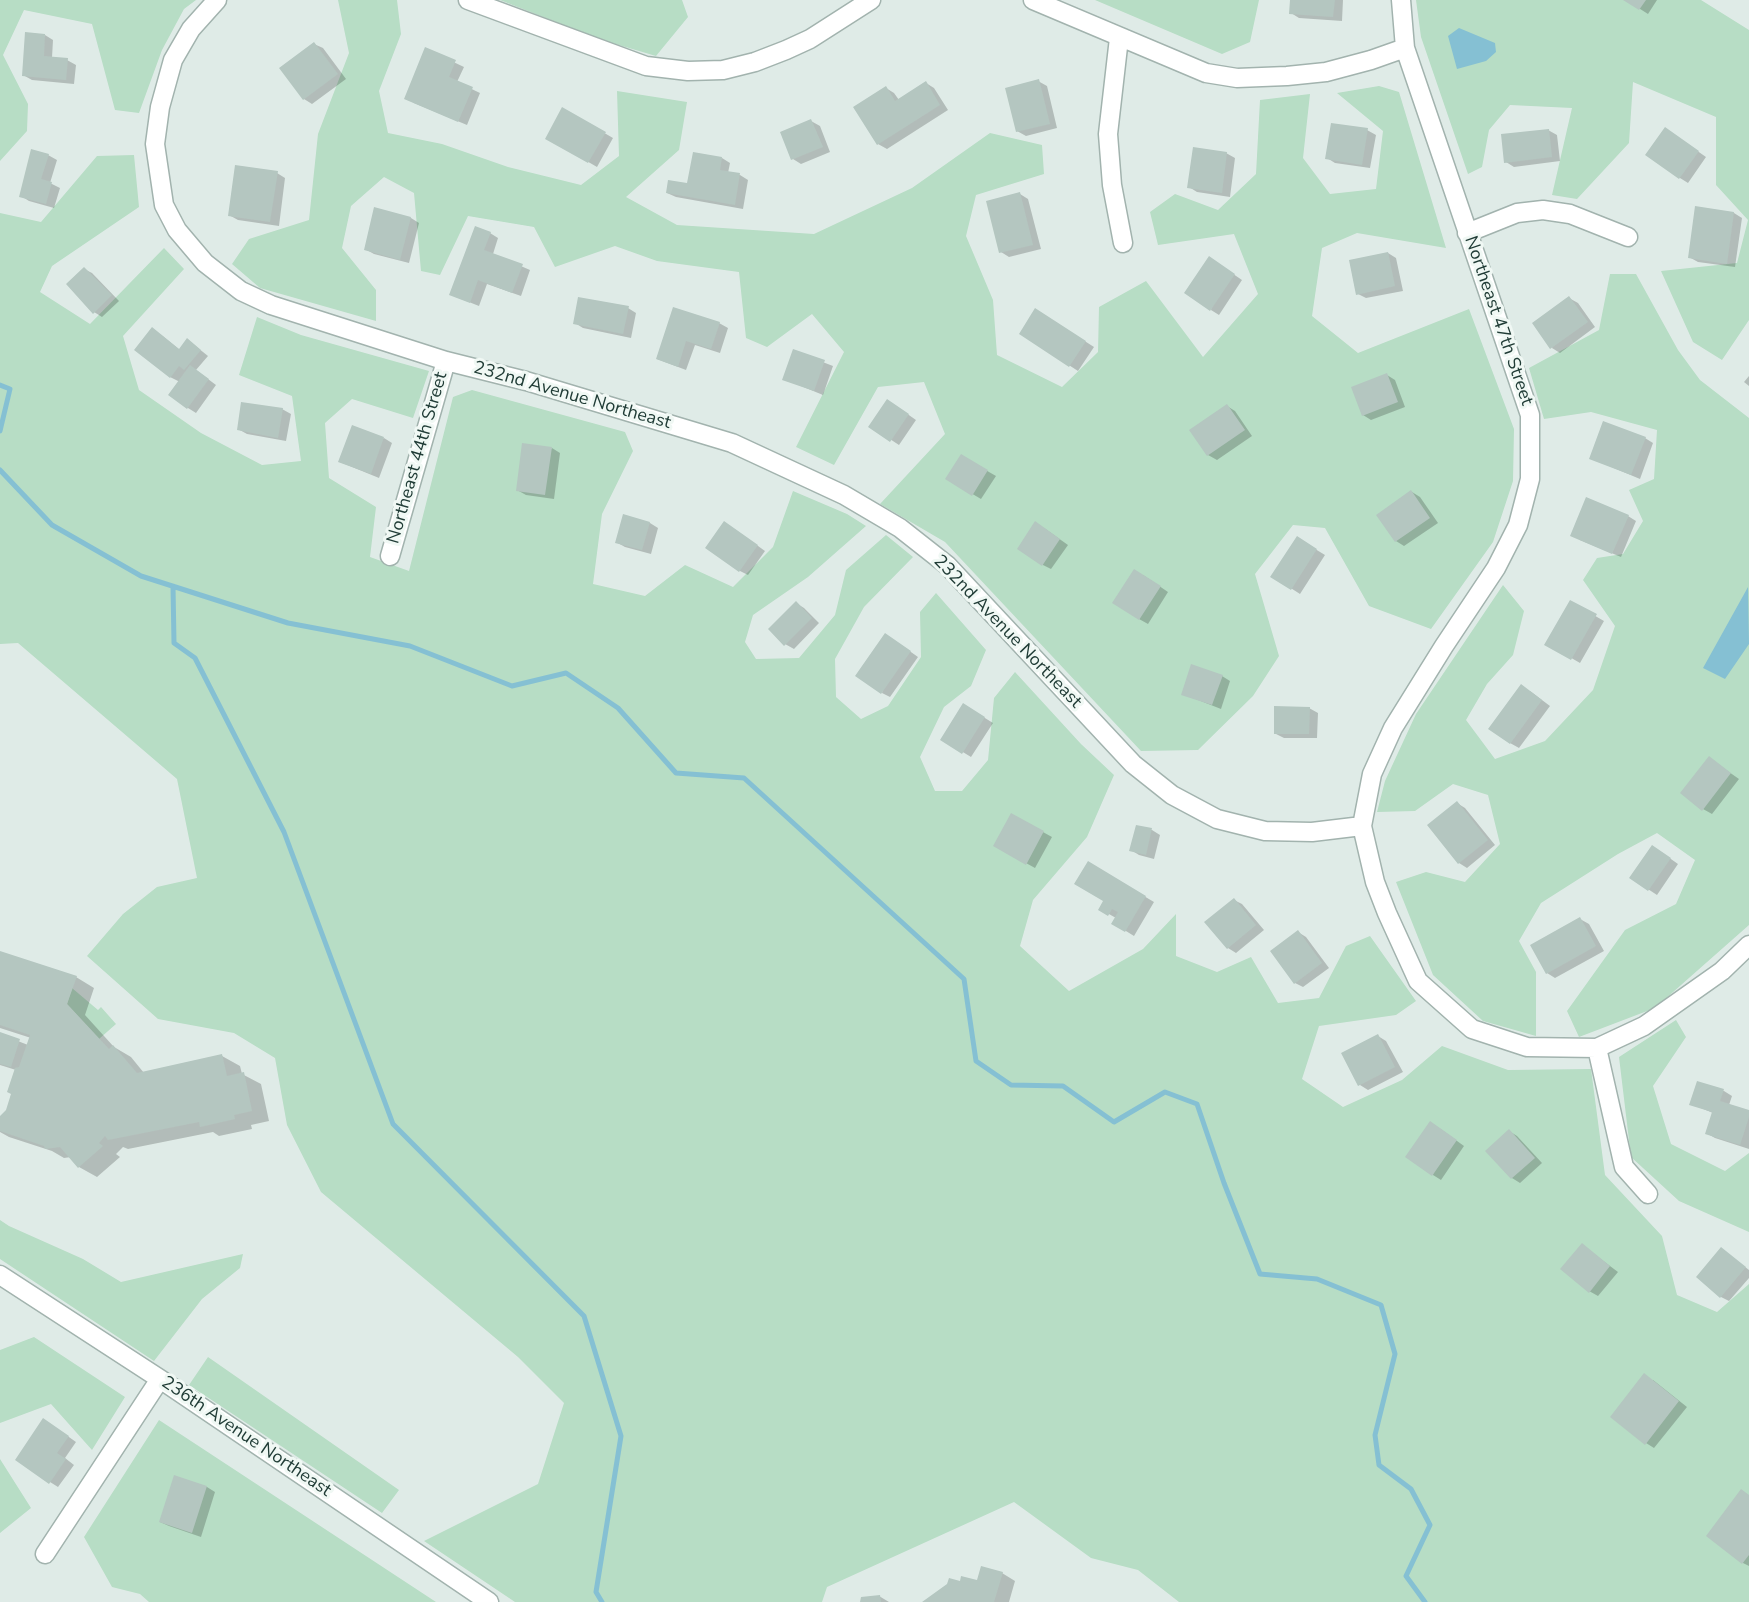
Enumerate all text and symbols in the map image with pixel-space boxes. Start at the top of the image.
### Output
street label: Northeast 47th Street [1459,234,1537,408]
street label: 232nd Avenue Northeast [471,357,673,435]
street label: Northeast 44th Street [383,370,453,546]
street label: 232nd Avenue Northeast [928,551,1086,713]
street label: 236th Avenue Northeast [157,1372,335,1502]

